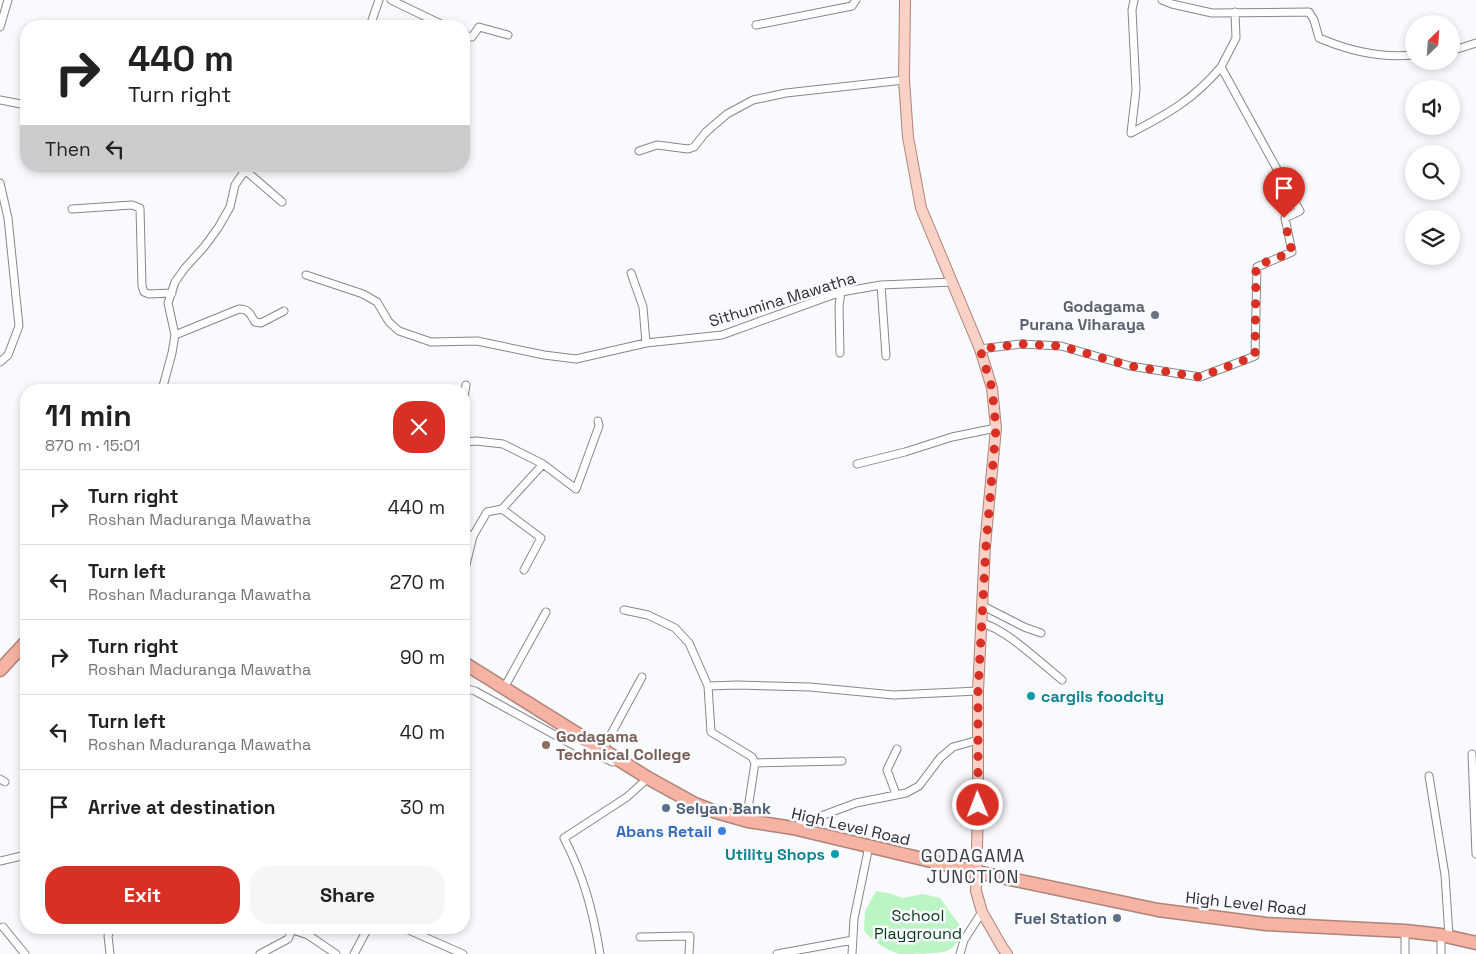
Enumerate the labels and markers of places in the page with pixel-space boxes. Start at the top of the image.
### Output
pin [1263,167,1305,218]
place label: Godagama Purana Viharaya [1020,296,1145,335]
marker: Godagama Purana Viharaya [1149,309,1161,321]
place label: cargils foodcity [1041,686,1164,707]
marker: cargils foodcity [1025,690,1037,702]
place label: Godagama Technical College [556,726,691,765]
marker: Godagama Technical College [540,739,552,751]
place label: Selyan Bank [676,798,771,819]
marker: Selyan Bank [660,802,672,814]
place label: Abans Retail [616,821,712,842]
marker: Abans Retail [716,825,728,837]
place label: Utility Shops [725,844,825,865]
marker: Utility Shops [829,848,841,860]
place label: Fuel Station [1014,908,1107,929]
marker: Fuel Station [1111,912,1123,924]

